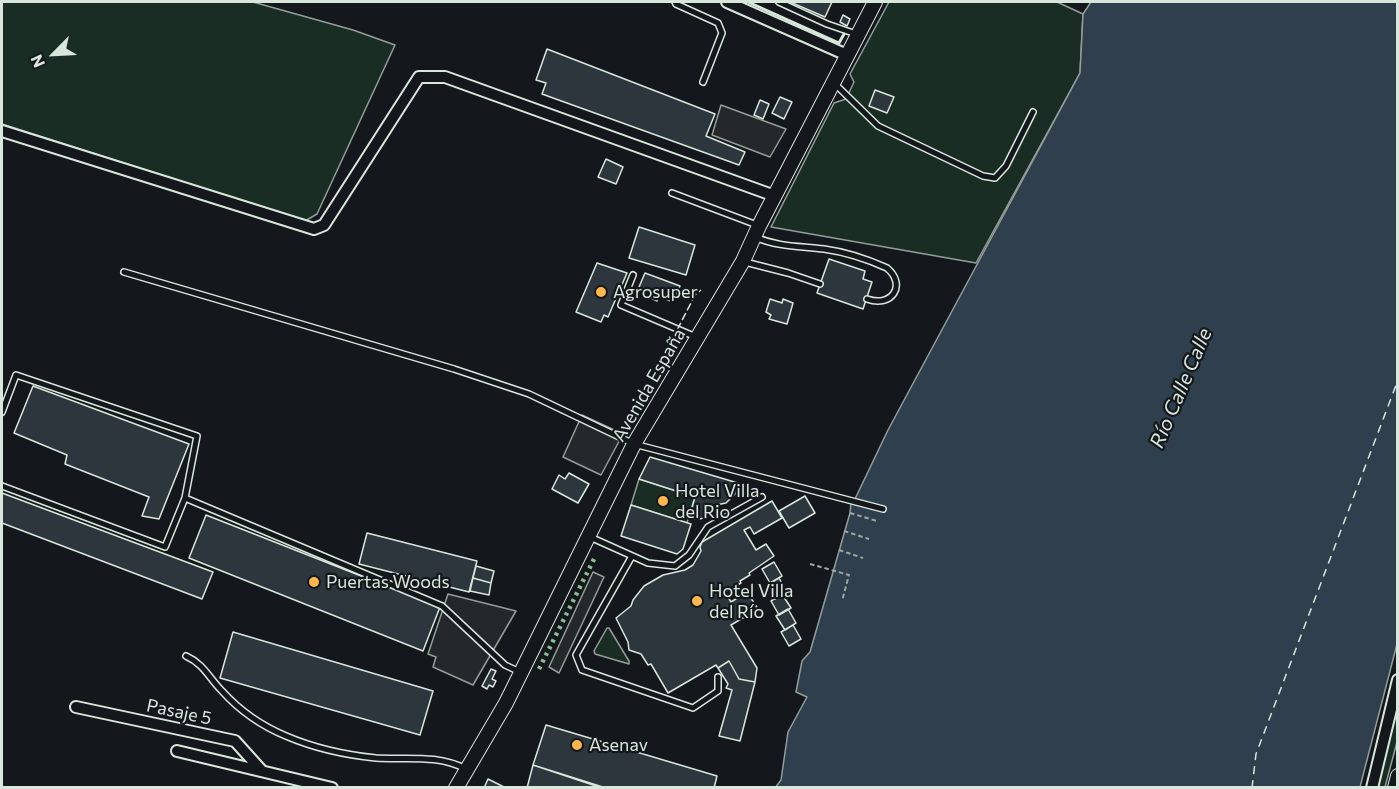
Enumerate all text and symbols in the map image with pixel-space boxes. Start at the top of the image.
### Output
north arrow [24,24,84,84]
text: N [26,52,48,71]
place label: Agrosuper [613,281,698,303]
marker: Agrosuper [594,285,608,299]
water label: Río Calle Calle [1145,324,1217,452]
street label: Avenida España [608,325,690,445]
place label: Hotel Villa del Rio [675,480,759,522]
marker: Hotel Villa del Rio [656,494,670,508]
place label: Puertas Woods [326,571,450,593]
marker: Puertas Woods [307,575,321,589]
place label: Hotel Villa del Río [709,580,793,622]
marker: Hotel Villa del Río [690,594,704,608]
street label: Pasaje 5 [144,695,214,729]
place label: Asenav [589,734,648,756]
marker: Asenav [570,738,584,752]

